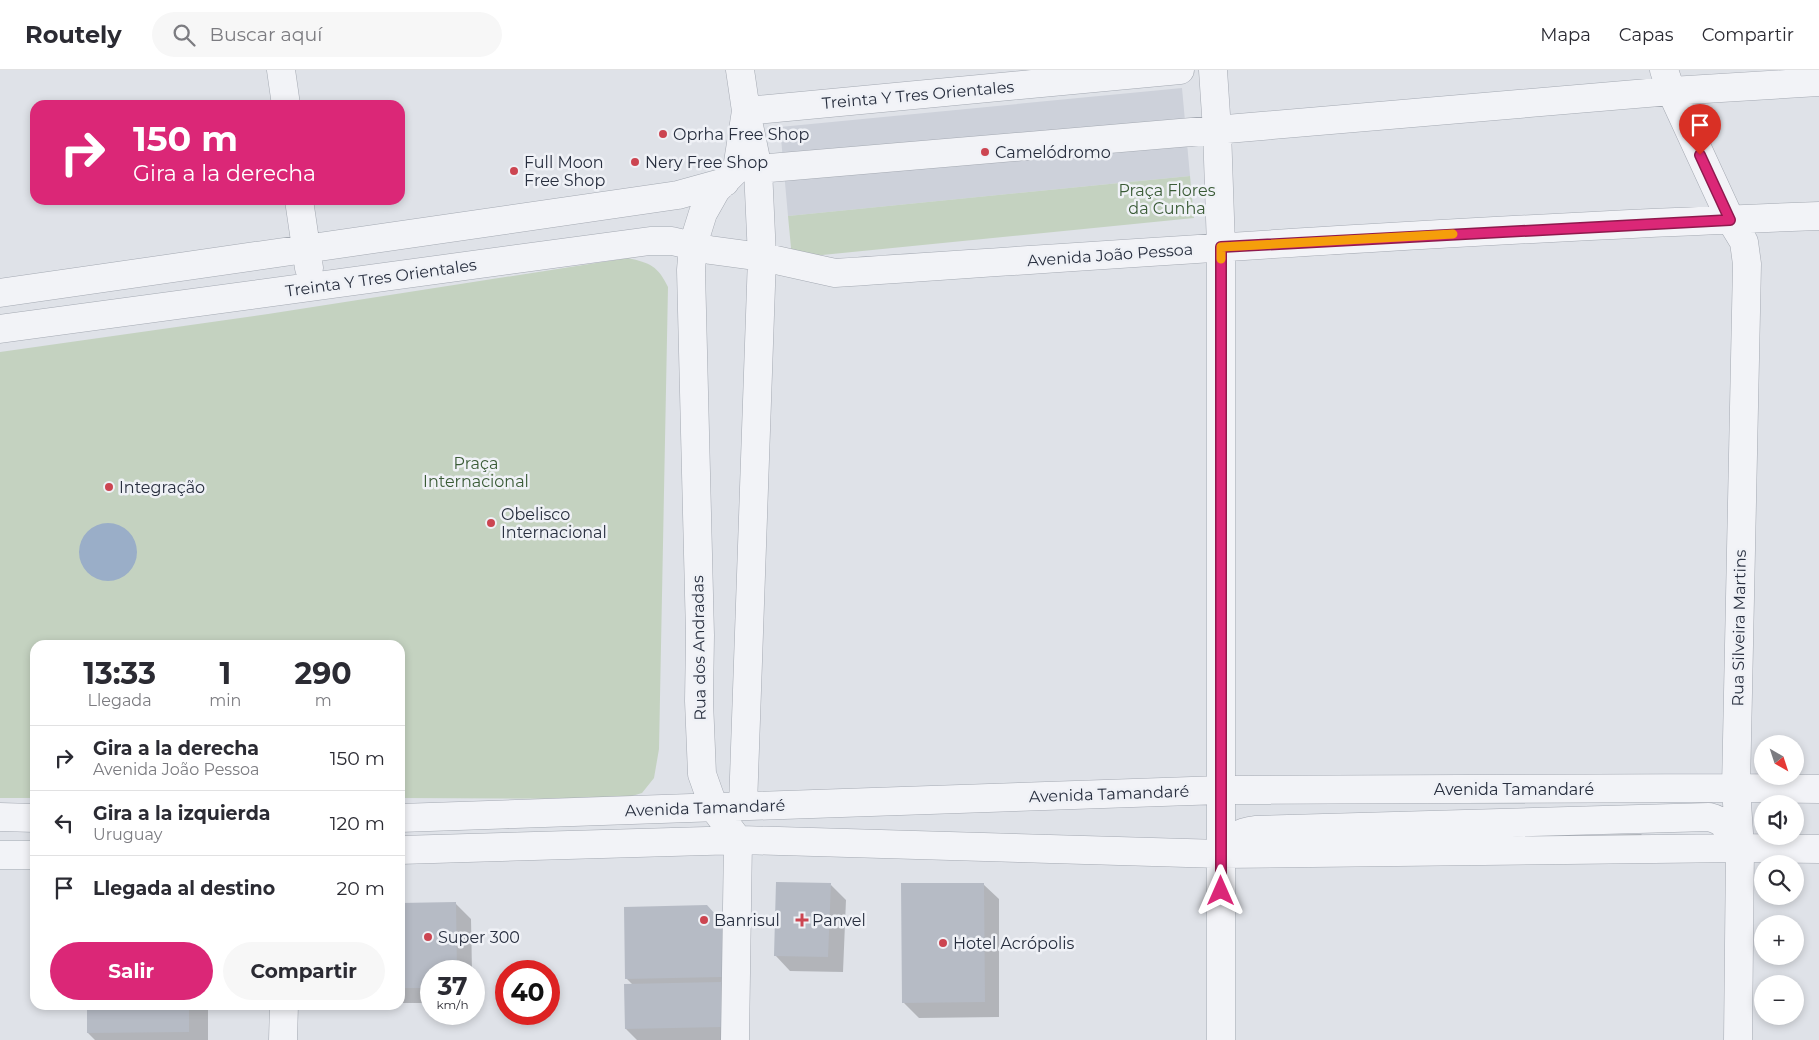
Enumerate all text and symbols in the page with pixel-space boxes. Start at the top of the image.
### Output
search box [152,12,502,57]
text: Routely [25,20,122,49]
icon: search [170,21,198,49]
text: Buscar aquí [210,23,322,46]
text: Mapa [1540,24,1591,46]
text: Capas [1619,24,1674,46]
text: Compartir [1702,24,1794,46]
street label: Treinta Y Tres Orientales [821,77,1015,113]
pin [1679,104,1721,155]
icon: arrive [1686,111,1714,139]
text: 150 m [133,117,238,160]
icon: right [50,120,115,185]
place label: Oprha Free Shop [673,125,809,144]
marker: Oprha Free Shop [657,128,669,140]
place label: Camelódromo [995,143,1111,162]
marker: Camelódromo [979,146,991,158]
place label: Full Moon Free Shop [524,153,605,190]
place label: Nery Free Shop [645,153,768,172]
marker: Nery Free Shop [629,156,641,168]
text: Gira a la derecha [133,160,316,187]
marker: Full Moon Free Shop [508,165,520,177]
park label: Praça Flores da Cunha [1118,181,1216,218]
street label: Avenida João Pessoa [1026,240,1194,270]
street label: Treinta Y Tres Orientales [284,255,478,301]
park label: Praça Internacional [423,454,529,491]
place label: Integração [119,478,205,497]
marker: Integração [103,481,115,493]
place label: Obelisco Internacional [501,505,607,542]
marker: Obelisco Internacional [485,517,497,529]
street label: Rua Silveira Martins [1728,549,1750,707]
street label: Rua dos Andradas [688,575,710,721]
text: 13:33 [83,655,156,692]
text: 1 [219,655,231,692]
text: 290 [295,655,352,692]
text: Llegada [88,691,152,710]
text: min [209,691,241,710]
text: m [315,691,332,710]
north arrow [1754,735,1804,785]
map controls [1754,735,1804,1025]
text: Gira a la derecha [93,737,259,760]
icon: right [50,744,78,772]
text: 150 m [330,747,385,770]
text: Avenida João Pessoa [93,760,259,779]
street label: Avenida Tamandaré [1434,780,1594,799]
street label: Avenida Tamandaré [1029,782,1189,806]
button: sound [1754,795,1804,845]
street label: Avenida Tamandaré [625,796,785,820]
text: Gira a la izquierda [93,802,271,825]
icon: left [50,809,78,837]
text: 120 m [330,812,385,835]
text: Uruguay [93,825,162,844]
button: search [1754,855,1804,905]
position arrow [1194,864,1246,916]
icon: arrive [50,874,78,902]
text: Llegada al destino [93,877,275,900]
text: 20 m [337,877,385,900]
place label: Banrisul [714,911,780,930]
place label: Panvel [812,911,866,930]
marker: Banrisul [698,914,710,926]
marker: Panvel [796,914,808,926]
button: + [1754,915,1804,965]
place label: Super 300 [438,928,520,947]
marker: Super 300 [422,931,434,943]
place label: Hotel Acrópolis [953,934,1075,953]
marker: Hotel Acrópolis [937,937,949,949]
button: Salir [50,942,213,1000]
button: Compartir [223,942,385,1000]
speed limit sign: 40 [495,960,560,1025]
text: 37 [437,971,468,1001]
button: − [1754,975,1804,1025]
text: km/h [436,997,469,1012]

